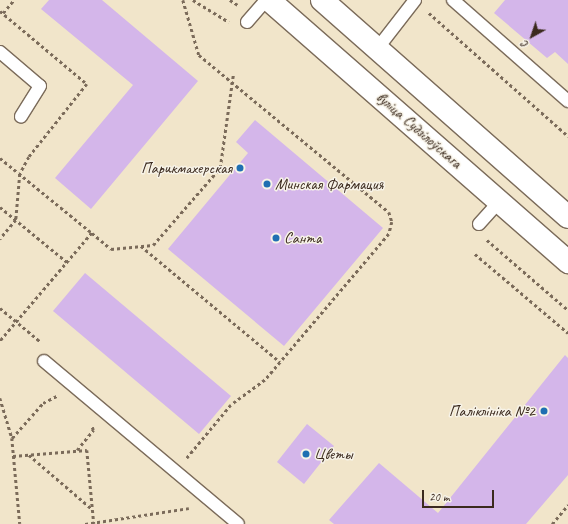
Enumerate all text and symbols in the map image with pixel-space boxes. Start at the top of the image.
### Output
north arrow [512,16,552,56]
text: С [518,38,531,52]
street label: вуліца Судзілоўскага [372,87,466,173]
place label: Парикмахерская [141,158,232,178]
marker: Парикмахерская [235,163,245,173]
place label: Минская Фармация [275,174,383,194]
marker: Минская Фармация [262,179,272,189]
place label: Санта [284,228,322,248]
marker: Санта [271,233,281,243]
place label: Паліклініка №2 [449,401,535,421]
marker: Паліклініка №2 [538,405,550,417]
place label: Цветы [314,444,353,464]
marker: Цветы [301,449,311,459]
scale bar [424,482,496,508]
text: 20 m [429,489,449,505]

